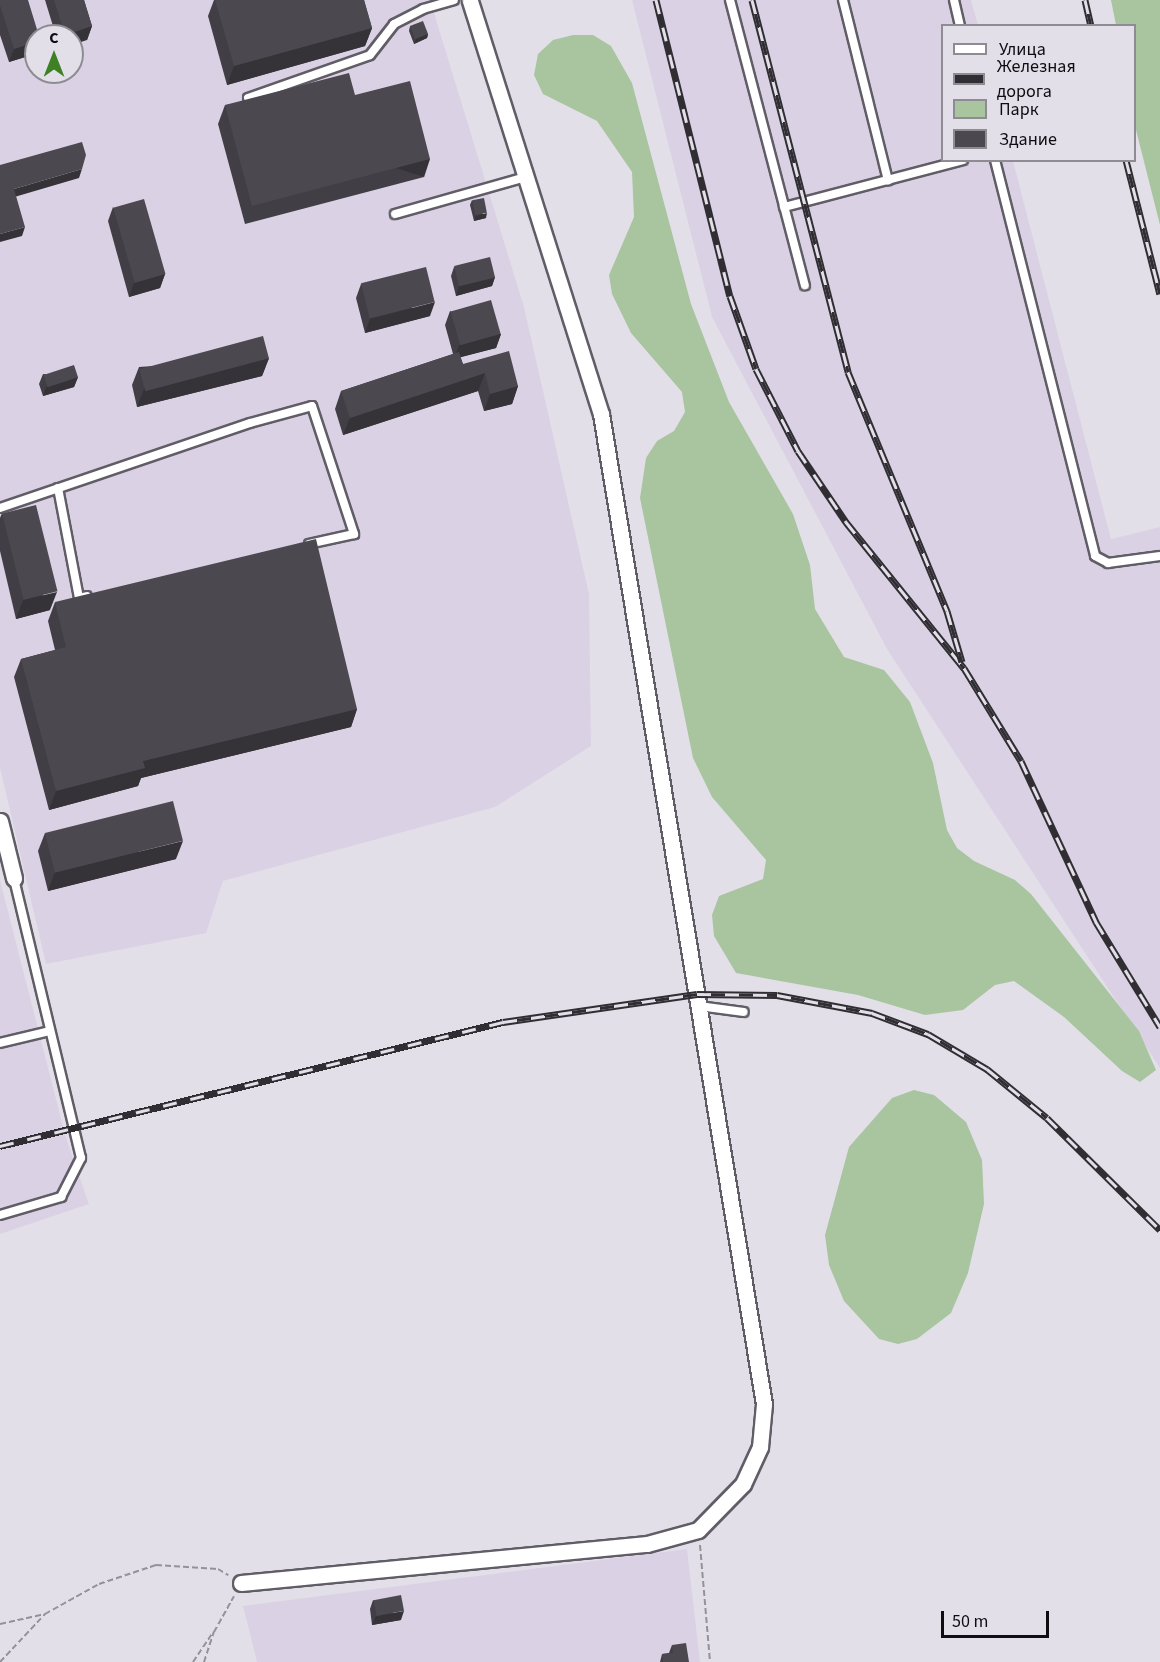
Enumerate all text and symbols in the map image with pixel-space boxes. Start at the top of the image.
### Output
north arrow [24,24,84,84]
legend [941,24,1136,162]
text: С [49,27,59,49]
text: Улица [999,37,1046,62]
text: Железная дорога [997,54,1076,104]
text: Парк [999,97,1039,122]
text: Здание [999,127,1057,152]
scale bar [944,1599,1052,1637]
text: 50 m [952,1609,988,1634]

